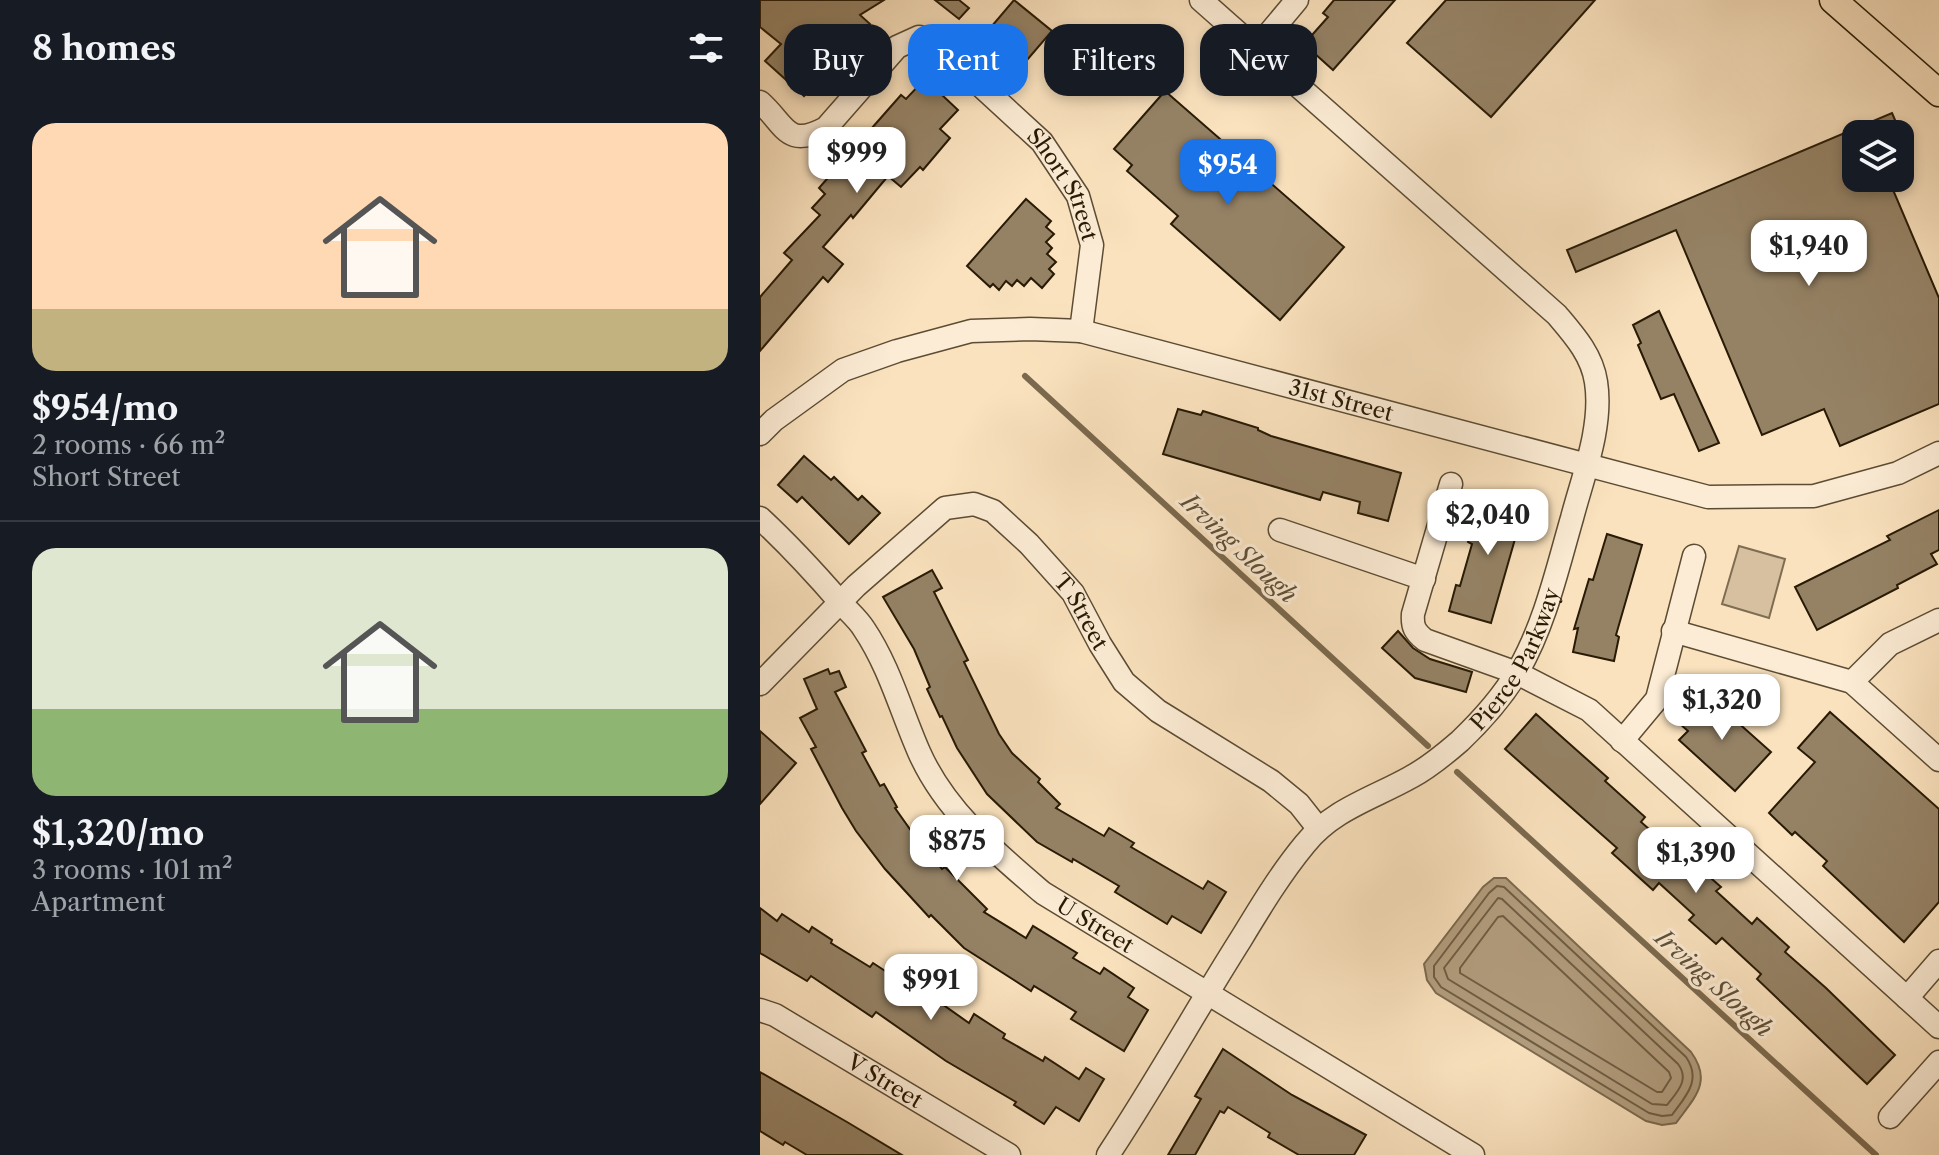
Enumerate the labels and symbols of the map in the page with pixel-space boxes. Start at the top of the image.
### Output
street label: Short Street [1022,122,1104,244]
pin: $999 [810,127,904,195]
pin: $954 [1181,139,1275,207]
pin: $1,940 [1744,220,1874,288]
street label: 31st Street [1286,373,1396,427]
water label: Irving Slough [1174,486,1303,609]
pin: $2,040 [1423,489,1553,557]
street label: T Street [1048,568,1114,655]
street label: Pierce Parkway [1464,584,1565,736]
pin: $1,320 [1657,674,1787,742]
pin: $875 [910,815,1004,883]
pin: $1,390 [1631,827,1761,895]
street label: U Street [1052,891,1139,959]
water label: Irving Slough [1648,921,1779,1043]
pin: $991 [884,954,978,1022]
street label: V Street [841,1047,928,1114]

